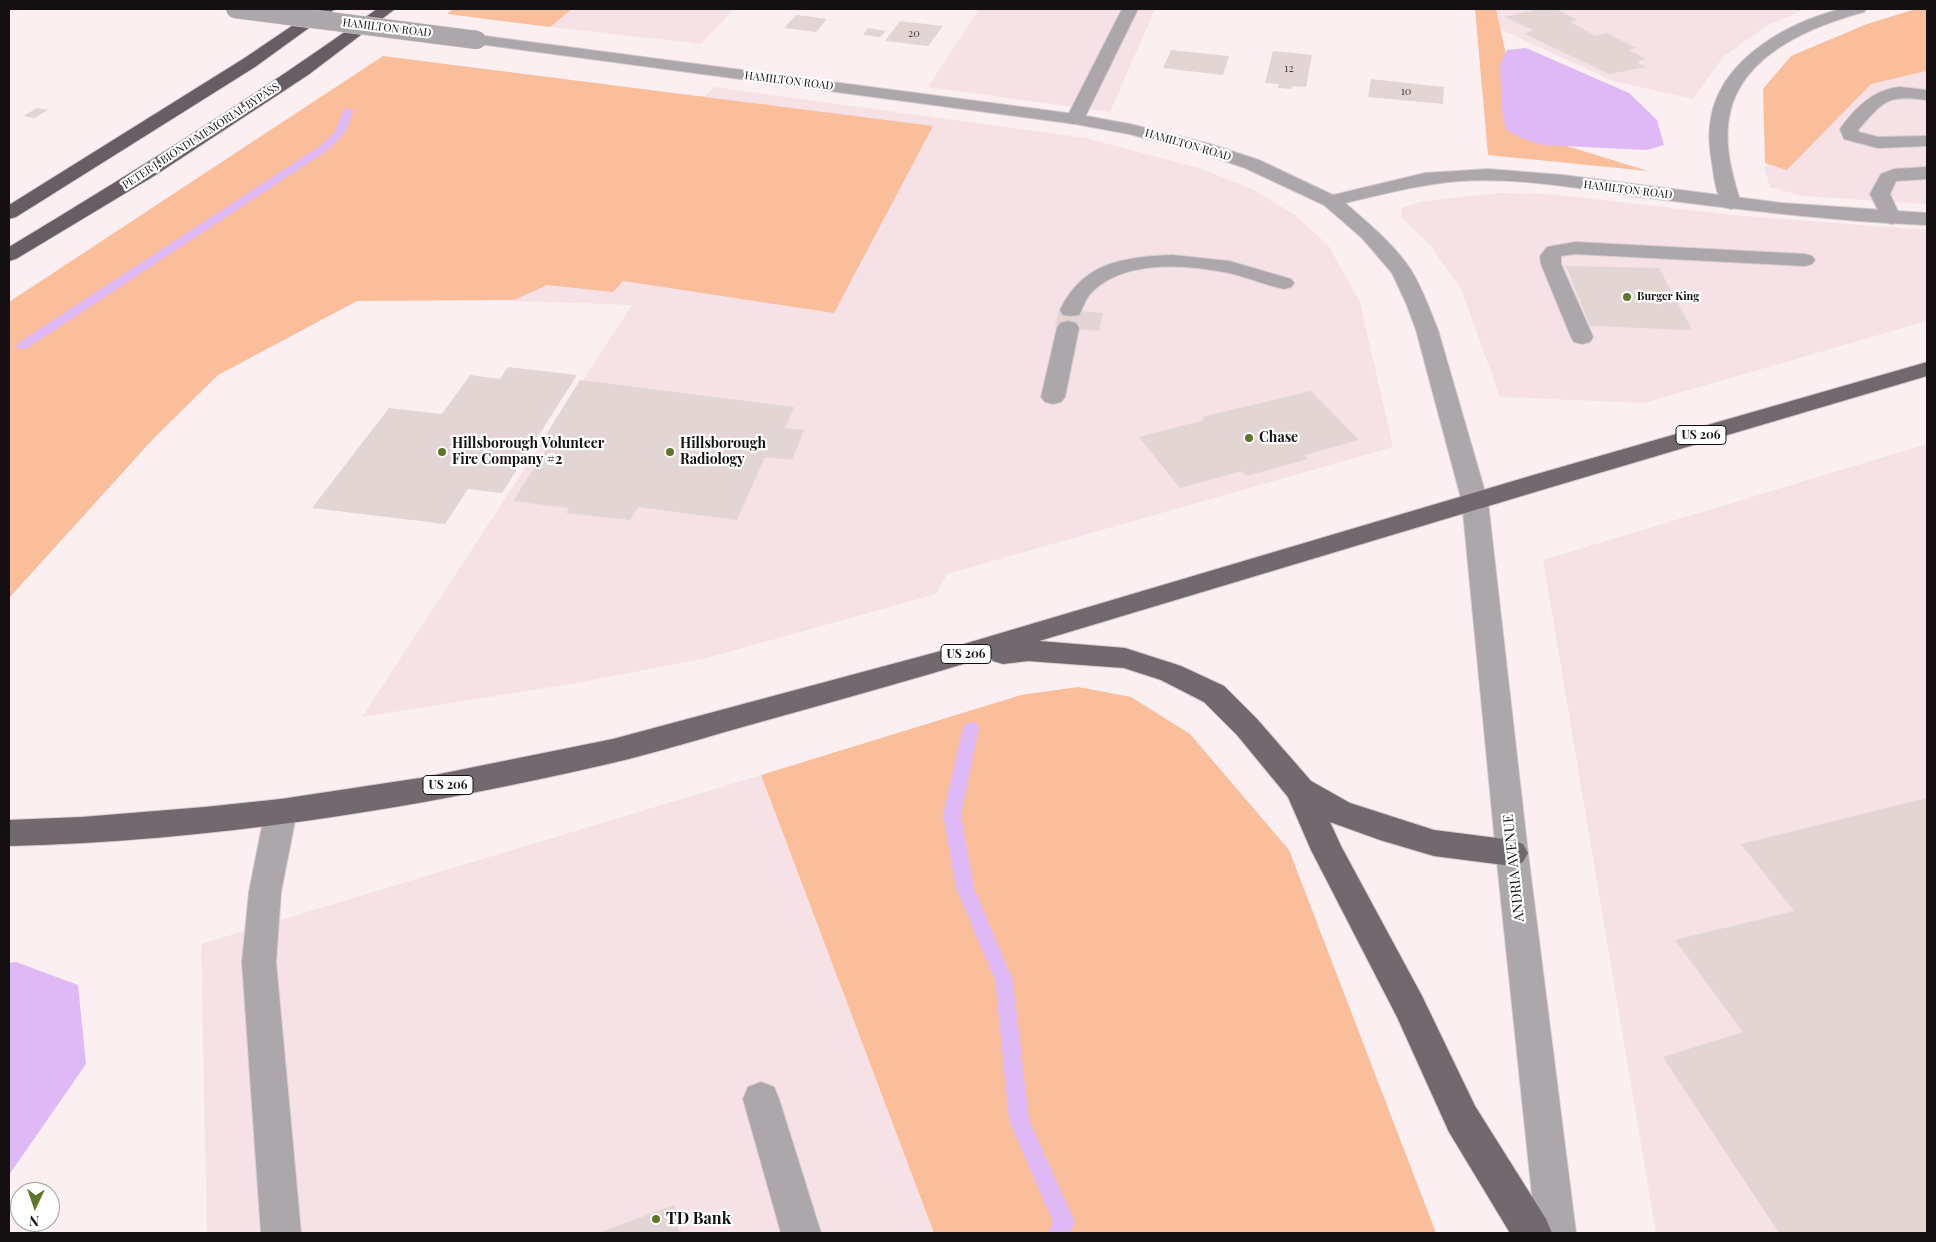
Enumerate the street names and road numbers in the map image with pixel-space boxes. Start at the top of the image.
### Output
street label: HAMILTON ROAD [342,16,432,40]
street label: HAMILTON ROAD [744,69,834,93]
street label: PETER J. BIONDI MEMORIAL BYPASS [120,80,282,192]
street label: HAMILTON ROAD [1143,126,1233,164]
street label: HAMILTON ROAD [1583,178,1673,202]
road number: US 206 [1676,426,1726,444]
road number: US 206 [941,644,991,664]
road number: US 206 [423,776,473,794]
street label: ANDRIA AVENUE [1500,813,1528,923]

